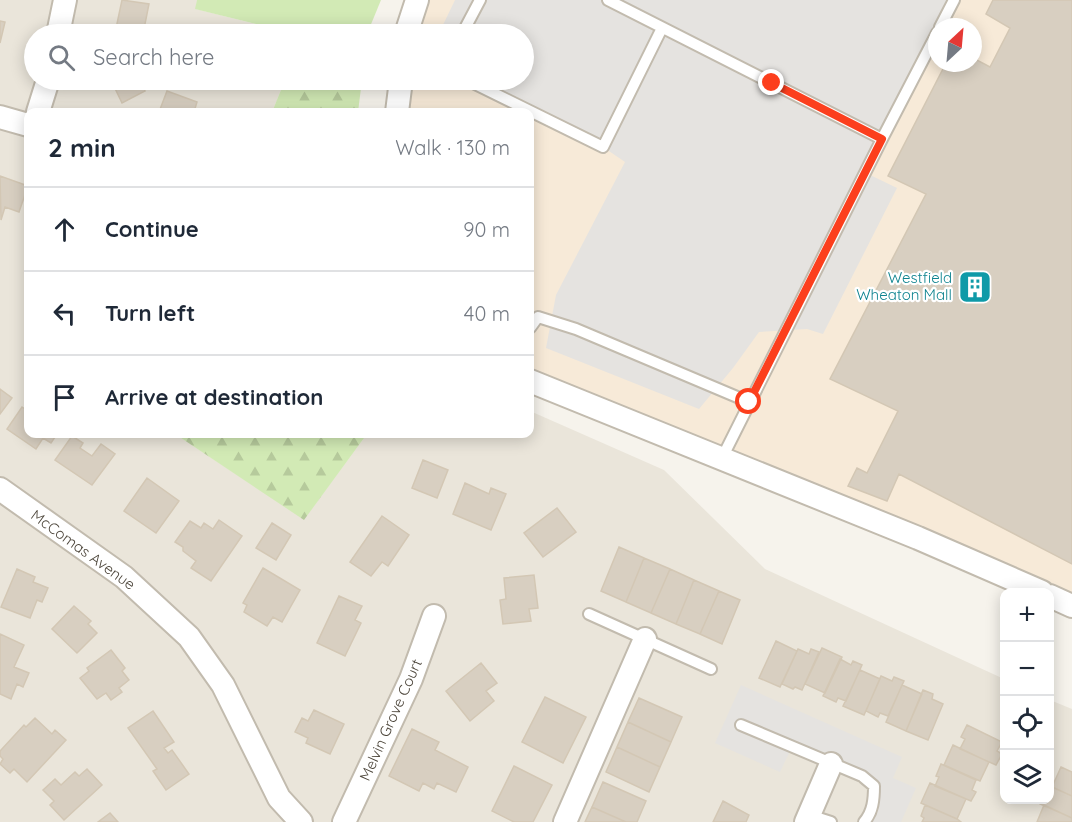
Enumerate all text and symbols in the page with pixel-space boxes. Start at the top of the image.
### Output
north arrow [928,18,982,72]
search box [24,24,534,90]
icon: search [45,41,78,74]
text: Search here [93,43,214,71]
route end [758,69,784,95]
text: 2 min [48,131,116,164]
text: Walk · 130 m [395,135,510,160]
icon: ahead [48,213,81,246]
text: Continue [105,215,199,243]
text: 90 m [463,217,510,242]
place label: Westfield Wheaton Mall [856,268,952,304]
building icon: Westfield Wheaton Mall [957,269,993,305]
icon: left [48,297,81,330]
text: Turn left [105,299,195,327]
text: 40 m [464,301,510,326]
icon: arrive [48,381,81,414]
text: Arrive at destination [105,383,323,411]
route start [735,388,761,414]
street label: McComas Avenue [27,505,139,594]
map controls [1000,588,1054,804]
button: + [1000,588,1054,642]
button: − [1000,642,1054,696]
street label: Melvin Grove Court [355,656,426,784]
button: locate [1000,696,1054,750]
button: layers [1000,750,1054,804]

